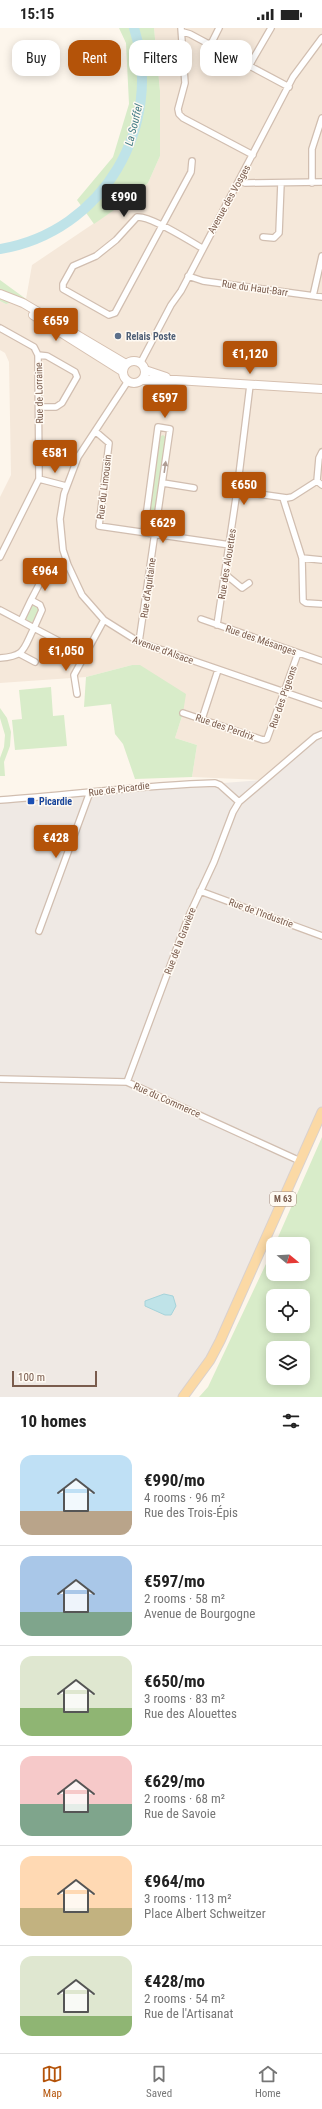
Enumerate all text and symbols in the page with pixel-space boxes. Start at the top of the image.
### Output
text: 15:15 [20,5,54,23]
chip: Buy [12,40,60,76]
chip: Rent [68,40,121,76]
chip: Filters [129,40,192,76]
chip: New [200,40,252,76]
water label: La Souffel [123,102,146,147]
street label: Avenue des Vosges [206,162,253,235]
pin: €990 [100,184,148,218]
text: €990 [111,189,137,204]
street label: Rue du Haut-Barr [221,278,289,298]
pin: €659 [32,308,80,342]
text: €659 [43,313,69,328]
marker: Relais Poste [113,331,123,341]
place label: Relais Poste [126,331,176,342]
pin: €1,120 [217,341,283,375]
text: €1,120 [232,346,268,361]
street label: Rue de Lorraine [33,362,45,424]
pin: €597 [141,385,189,419]
text: €597 [152,390,178,405]
pin: €581 [31,440,79,474]
text: €581 [42,445,68,460]
street label: Rue du Limousin [95,454,113,520]
one-way arrow [162,461,168,473]
pin: €650 [220,472,268,506]
text: €650 [231,477,257,492]
pin: €629 [139,510,187,544]
text: €629 [150,515,176,530]
street label: Rue des Alouettes [216,527,238,600]
street label: Rue d'Aquitaine [138,557,158,619]
pin: €964 [21,558,69,592]
text: €964 [32,563,58,578]
street label: Rue des Mésanges [224,623,298,657]
street label: Avenue d'Alsace [131,634,195,666]
pin: €1,050 [33,638,99,672]
text: €1,050 [48,643,84,658]
street label: Rue des Pigeons [267,664,299,730]
street label: Rue des Perdrix [194,712,256,742]
street label: Rue de Picardie [88,780,150,798]
marker: Picardie [26,796,36,806]
place label: Picardie [39,796,72,807]
pin: €428 [32,825,80,859]
text: €428 [43,830,69,845]
street label: Rue de l'Industrie [227,896,295,930]
street label: Rue de la Gravière [162,906,198,976]
street label: Rue du Commerce [132,1080,202,1120]
road number: M 63 [270,1192,296,1206]
north arrow [266,1237,310,1281]
map controls [266,1237,310,1385]
button: locate [266,1289,310,1333]
button: layers [266,1341,310,1385]
scale bar [12,1369,97,1388]
text: 100 m [18,1371,45,1384]
icon: filters [280,1410,302,1432]
text: 10 homes [20,1411,86,1431]
text: €990/mo [144,1470,205,1490]
icon: home [52,1471,100,1519]
text: 4 rooms · 96 m² [144,1490,225,1505]
text: Rue des Trois-Épis [144,1505,238,1520]
text: €597/mo [144,1571,205,1591]
icon: home [52,1572,100,1620]
text: 2 rooms · 58 m² [144,1591,225,1606]
text: Avenue de Bourgogne [144,1606,255,1621]
text: €650/mo [144,1671,205,1691]
icon: home [52,1672,100,1720]
text: 3 rooms · 83 m² [144,1691,225,1706]
text: Rue des Alouettes [144,1706,237,1721]
text: €629/mo [144,1771,205,1791]
icon: home [52,1772,100,1820]
text: 2 rooms · 68 m² [144,1791,225,1806]
text: Rue de Savoie [144,1806,216,1821]
text: €964/mo [144,1871,205,1891]
icon: home [52,1872,100,1920]
text: 3 rooms · 113 m² [144,1891,231,1906]
text: Place Albert Schweitzer [144,1906,266,1921]
text: €428/mo [144,1971,205,1991]
icon: home [52,1972,100,2020]
text: 2 rooms · 54 m² [144,1991,225,2006]
text: Rue de l'Artisanat [144,2006,233,2021]
tab: Map [41,2063,63,2100]
tab: Saved [146,2063,172,2100]
tab: Home [255,2063,281,2100]

